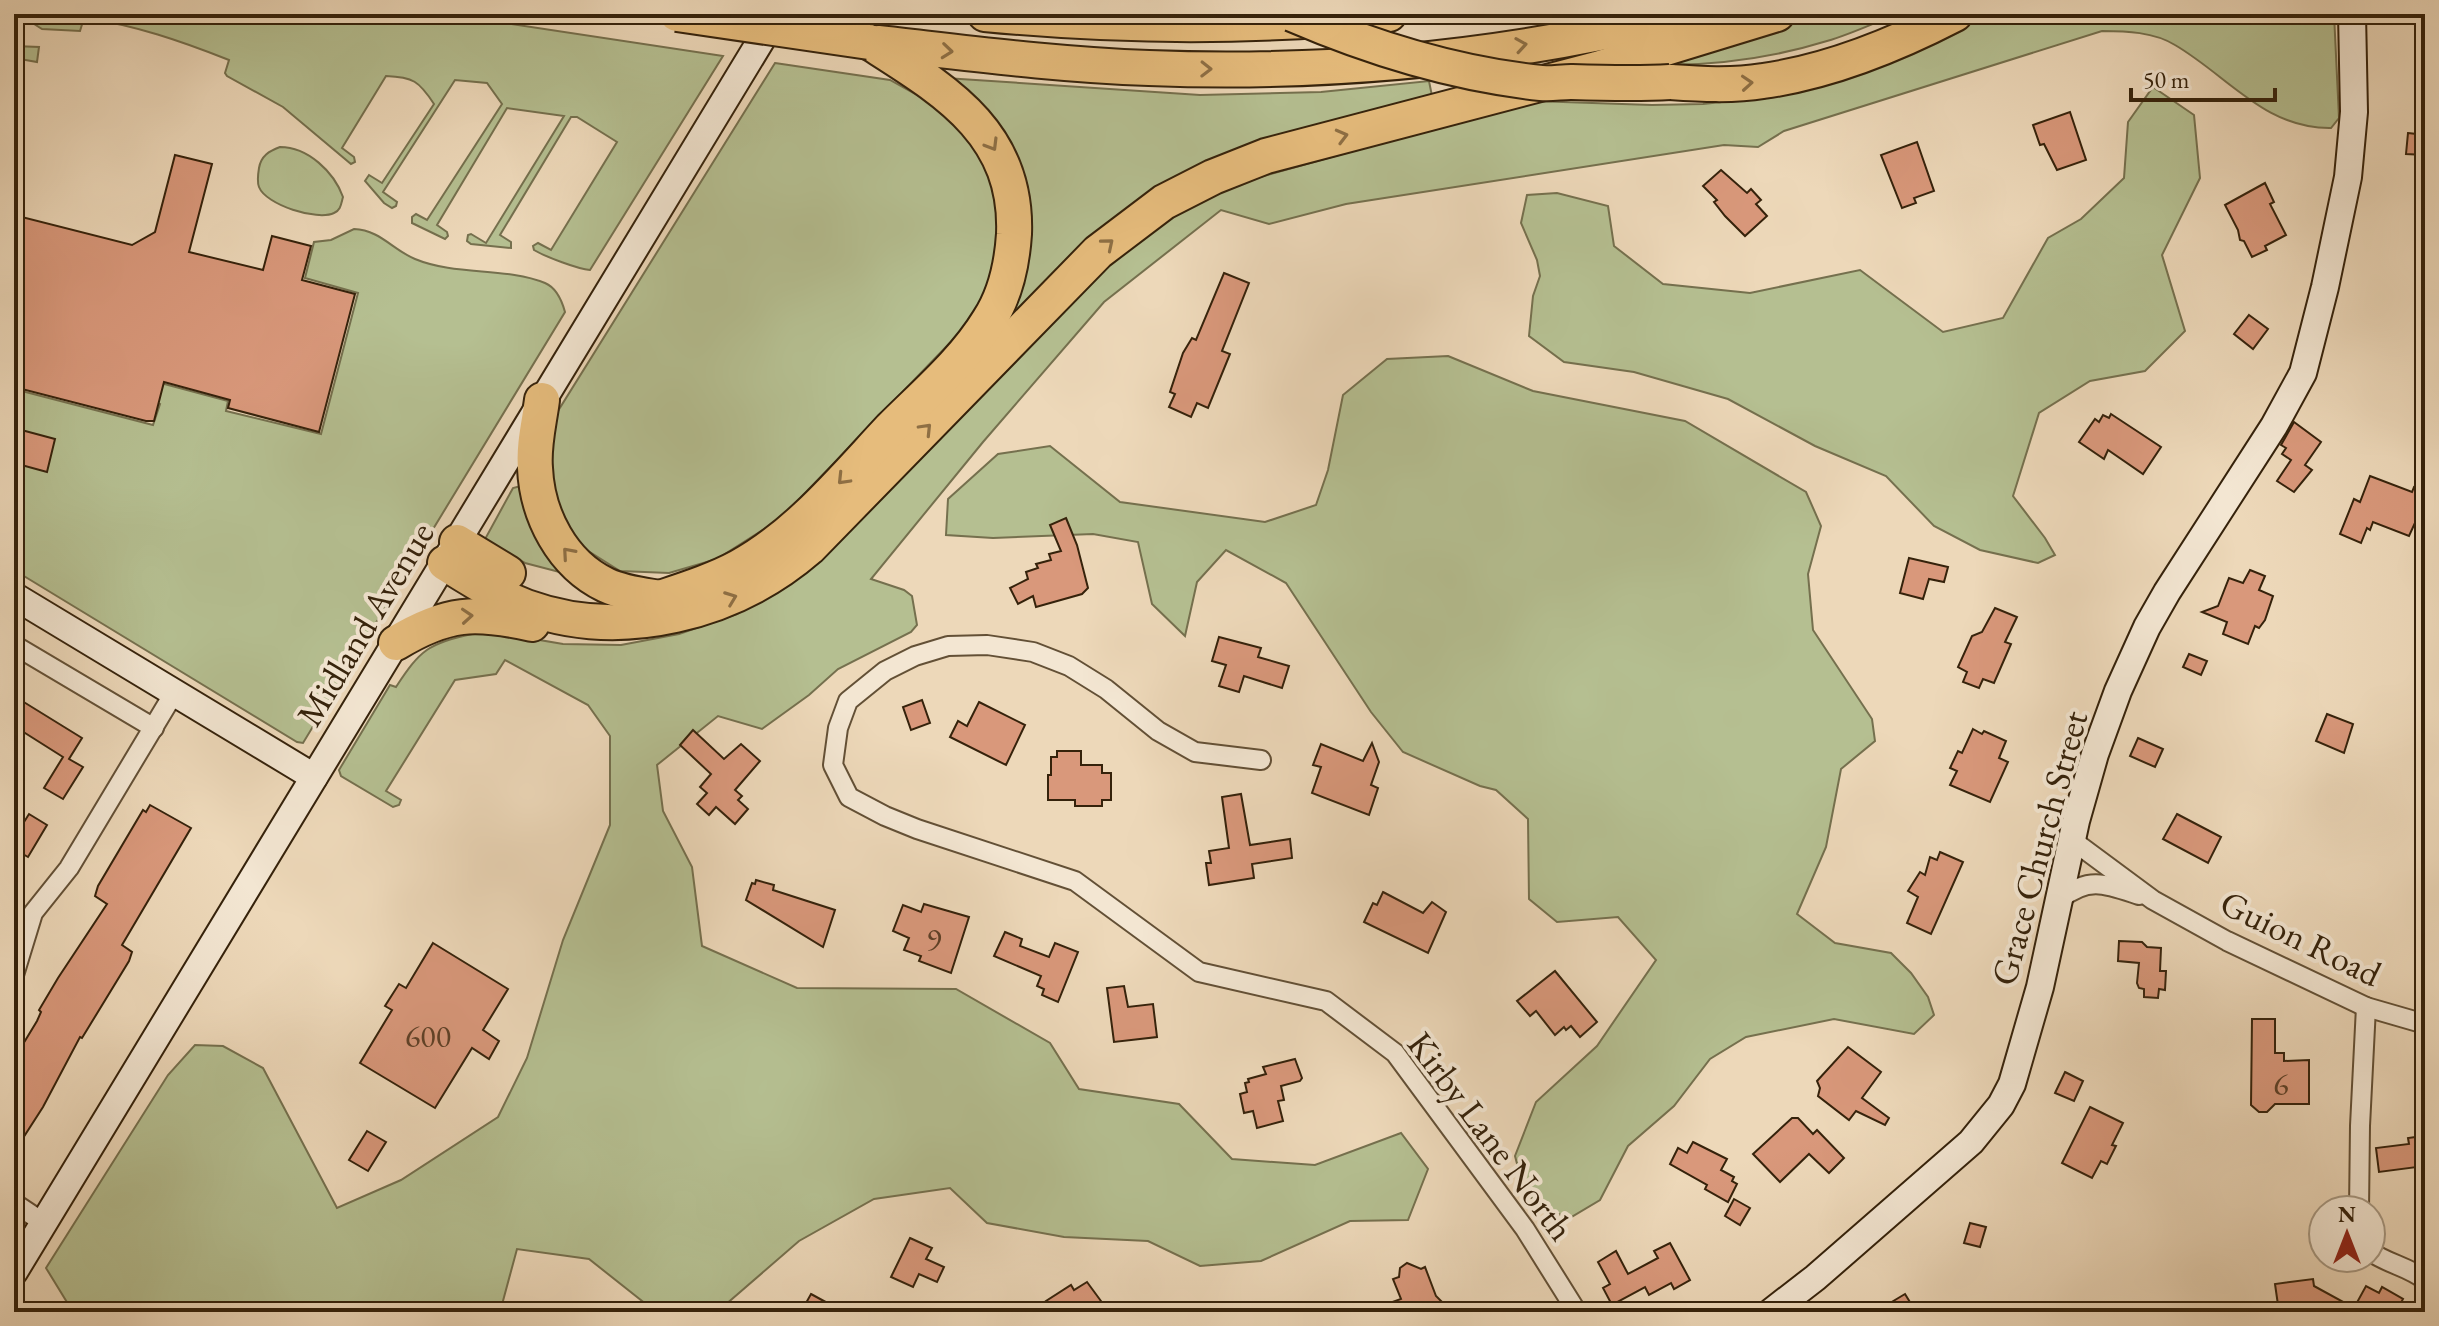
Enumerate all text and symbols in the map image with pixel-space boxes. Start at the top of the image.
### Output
one-way arrow [1514,37,1528,54]
one-way arrow [941,42,954,59]
scale bar [2131,52,2275,102]
one-way arrow [1200,61,1213,78]
text: 50 m [2143,64,2190,95]
one-way arrow [1741,75,1754,92]
one-way arrow [1334,129,1348,146]
one-way arrow [982,136,998,151]
one-way arrow [1099,239,1113,254]
one-way arrow [917,424,931,438]
one-way arrow [838,470,852,484]
street label: Midland Avenue [286,513,444,735]
one-way arrow [563,548,577,563]
one-way arrow [723,591,737,608]
one-way arrow [461,608,474,625]
street label: Grace Church Street [1980,705,2098,990]
street label: Guion Road [2213,879,2390,997]
house number: 9 [926,918,942,960]
house number: 600 [405,1015,451,1057]
street label: Kirby Lane North [1397,1022,1585,1250]
house number: 6 [2273,1063,2289,1105]
north arrow [2307,1194,2387,1274]
text: N [2338,1200,2356,1229]

